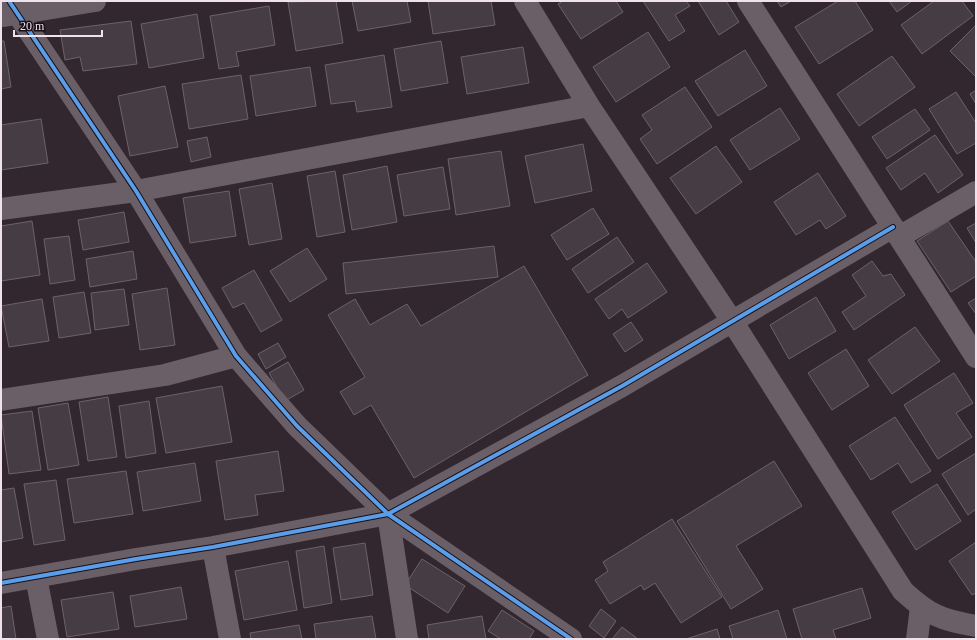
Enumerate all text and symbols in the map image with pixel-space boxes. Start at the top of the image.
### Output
scale bar [14,12,102,38]
text: 20 m [20,19,45,33]

